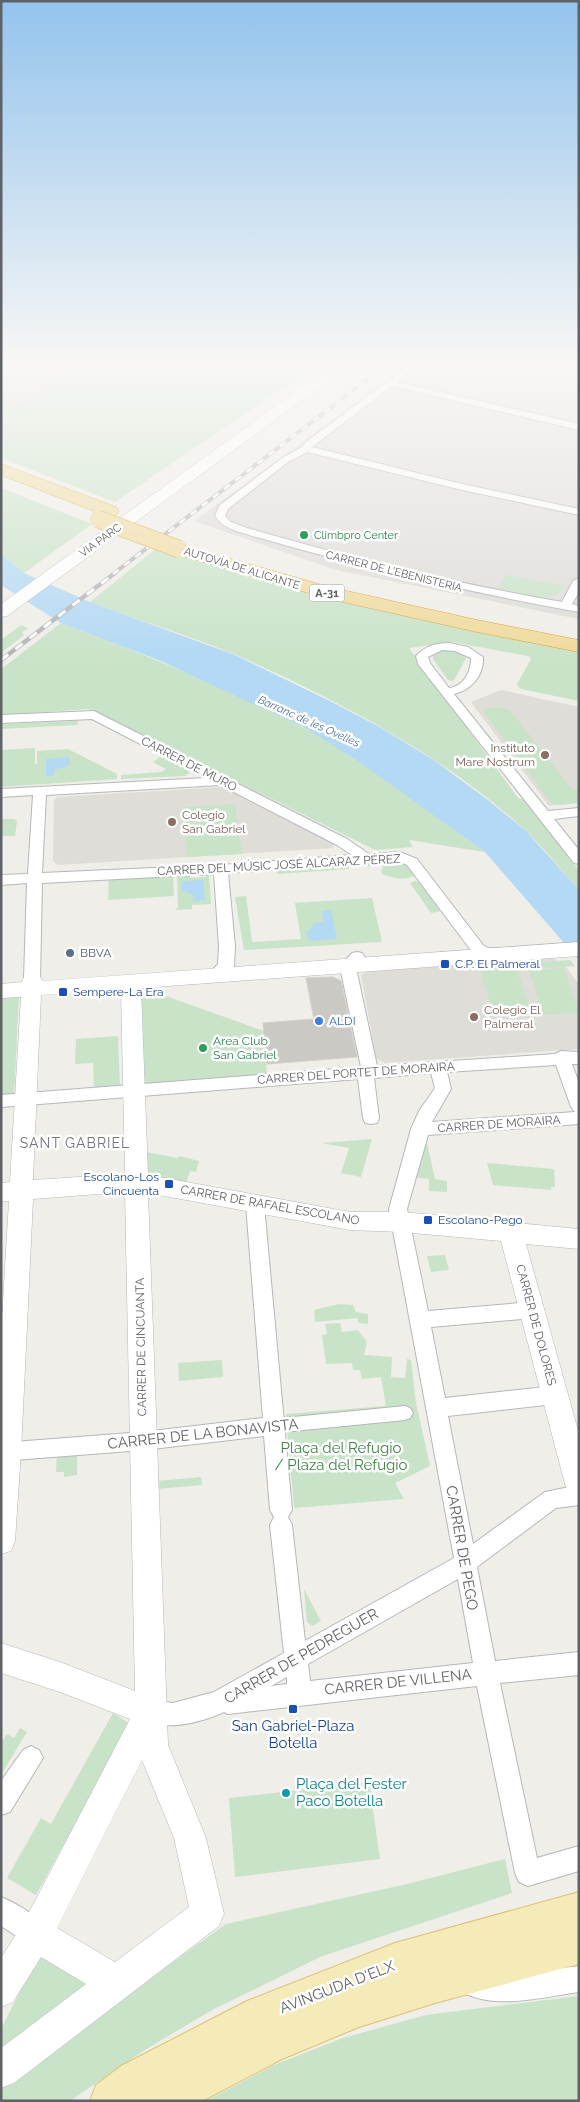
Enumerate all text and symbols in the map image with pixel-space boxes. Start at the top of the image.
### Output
street label: VIA PARC [77,521,124,560]
marker: Climbpro Center [298,529,310,541]
place label: Climbpro Center [314,529,398,542]
street label: AUTOVÍA DE ALICANTE [182,544,302,592]
street label: CARRER DE L'EBENISTERIA [324,548,464,595]
road number: A-31 [310,584,344,602]
water label: Barranc de les Ovelles [256,693,362,750]
street label: CARRER DE MURO [139,734,239,794]
place label: Instituto Mare Nostrum [455,741,535,769]
marker: Instituto Mare Nostrum [539,749,551,761]
place label: Colegio San Gabriel [182,808,246,836]
marker: Colegio San Gabriel [166,816,178,828]
street label: CARRER DEL MÚSIC JOSÉ ALCARAZ PÉREZ [157,852,401,878]
place label: BBVA [80,946,111,960]
marker: BBVA [64,947,76,959]
place label: C.P. El Palmeral [455,957,540,971]
marker: C.P. El Palmeral [439,958,451,970]
place label: Sempere-La Era [73,985,164,999]
marker: Sempere-La Era [57,986,69,998]
place label: Colegio El Palmeral [484,1003,541,1031]
marker: Colegio El Palmeral [468,1011,480,1023]
place label: ALDI [329,1014,356,1028]
marker: ALDI [313,1015,325,1027]
place label: Area Club San Gabriel [213,1034,277,1062]
marker: Area Club San Gabriel [197,1042,209,1054]
street label: CARRER DEL PORTET DE MORAIRA [257,1059,455,1087]
street label: CARRER DE MORAIRA [437,1113,561,1135]
district label: SANT GABRIEL [20,1135,130,1151]
place label: Escolano-Los Cincuenta [83,1170,159,1198]
marker: Escolano-Los Cincuenta [163,1178,175,1190]
street label: CARRER DE RAFAEL ESCOLANO [179,1182,361,1228]
place label: Escolano-Pego [438,1213,523,1227]
marker: Escolano-Pego [422,1214,434,1226]
street label: CARRER DE DOLORES [513,1263,559,1387]
street label: CARRER DE CINCUANTA [133,1278,149,1416]
street label: CARRER DE LA BONAVISTA [107,1415,299,1453]
park label: Plaça del Refugio / Plaza del Refugio [274,1439,408,1474]
street label: CARRER DE PEGO [442,1484,482,1612]
street label: CARRER DE PEDREGUER [221,1604,382,1708]
street label: CARRER DE VILLENA [323,1665,473,1699]
marker: San Gabriel-Plaza Botella [287,1703,299,1715]
place label: San Gabriel-Plaza Botella [232,1717,354,1752]
place label: Plaça del Fester Paco Botella [296,1775,408,1810]
marker: Plaça del Fester Paco Botella [280,1787,292,1799]
street label: AVINGUDA D'ELX [277,1957,398,2017]

